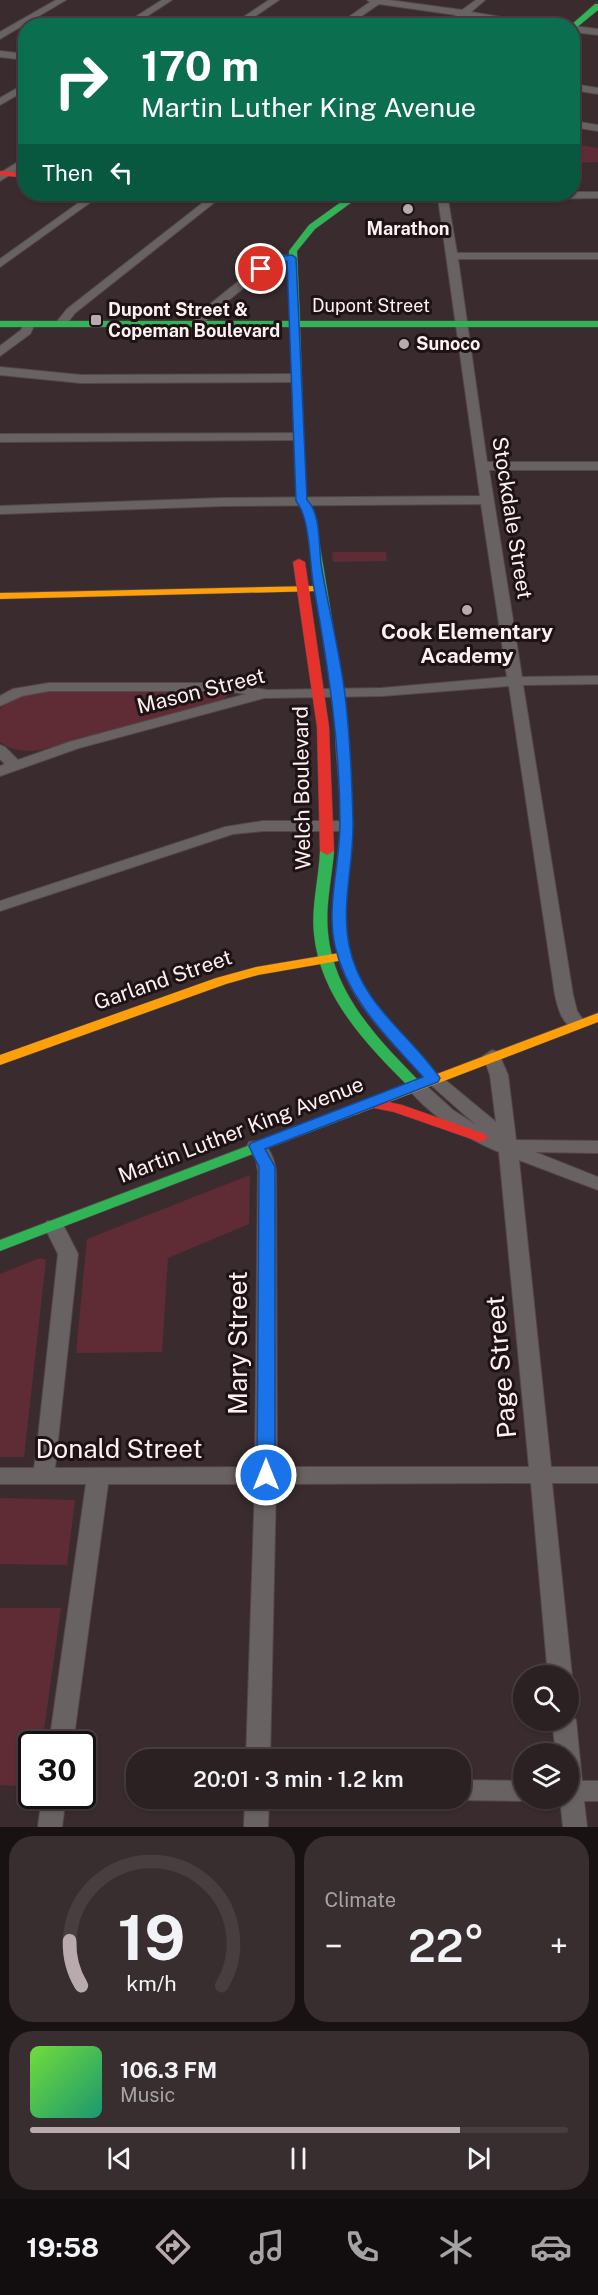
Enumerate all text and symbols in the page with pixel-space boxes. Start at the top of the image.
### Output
text: 170 m [141,41,259,90]
icon: right [42,42,120,120]
text: Martin Luther King Avenue [141,91,476,123]
icon: left [105,156,138,189]
text: Then [42,160,93,186]
marker: Marathon [401,202,415,216]
place label: Marathon [367,218,449,239]
pin [235,243,286,294]
icon: arrive [244,252,277,285]
street label: Dupont Street [312,295,430,316]
place label: Dupont Street & Copeman Boulevard [108,299,280,341]
marker: Dupont Street & Copeman Boulevard [89,313,103,327]
place label: Sunoco [416,333,480,354]
marker: Sunoco [397,337,411,351]
street label: Stockdale Street [487,435,538,601]
marker: Cook Elementary Academy [460,603,474,617]
place label: Cook Elementary Academy [381,619,553,668]
street label: Mason Street [134,663,268,719]
street label: Welch Boulevard [288,706,315,870]
street label: Garland Street [91,944,235,1015]
street label: Martin Luther King Avenue [115,1071,367,1188]
street label: Mary Street [222,1271,253,1415]
street label: Page Street [479,1294,522,1440]
street label: Donald Street [35,1433,203,1464]
position arrow [234,1443,298,1507]
map controls [513,1665,579,1809]
button: search [513,1665,579,1731]
speed limit sign: 30 [18,1731,96,1809]
button: layers [513,1743,579,1809]
text: 20:01 · 3 min · 1.2 km [193,1766,404,1792]
text: Climate [325,1888,396,1912]
text: 19 [118,1901,186,1974]
text: 22° [408,1919,485,1972]
text: − [325,1927,343,1965]
text: + [550,1927,568,1965]
text: km/h [127,1971,177,1996]
text: 106.3 FM [120,2057,217,2083]
text: Music [120,2083,175,2107]
icon: previous [103,2142,136,2175]
icon: pause [282,2142,315,2175]
icon: next [462,2142,495,2175]
icon: directions [152,2226,194,2268]
icon: music [246,2226,288,2268]
icon: phone [341,2226,383,2268]
icon: climate [435,2226,477,2268]
icon: car [530,2226,572,2268]
text: 19:58 [26,2231,99,2263]

